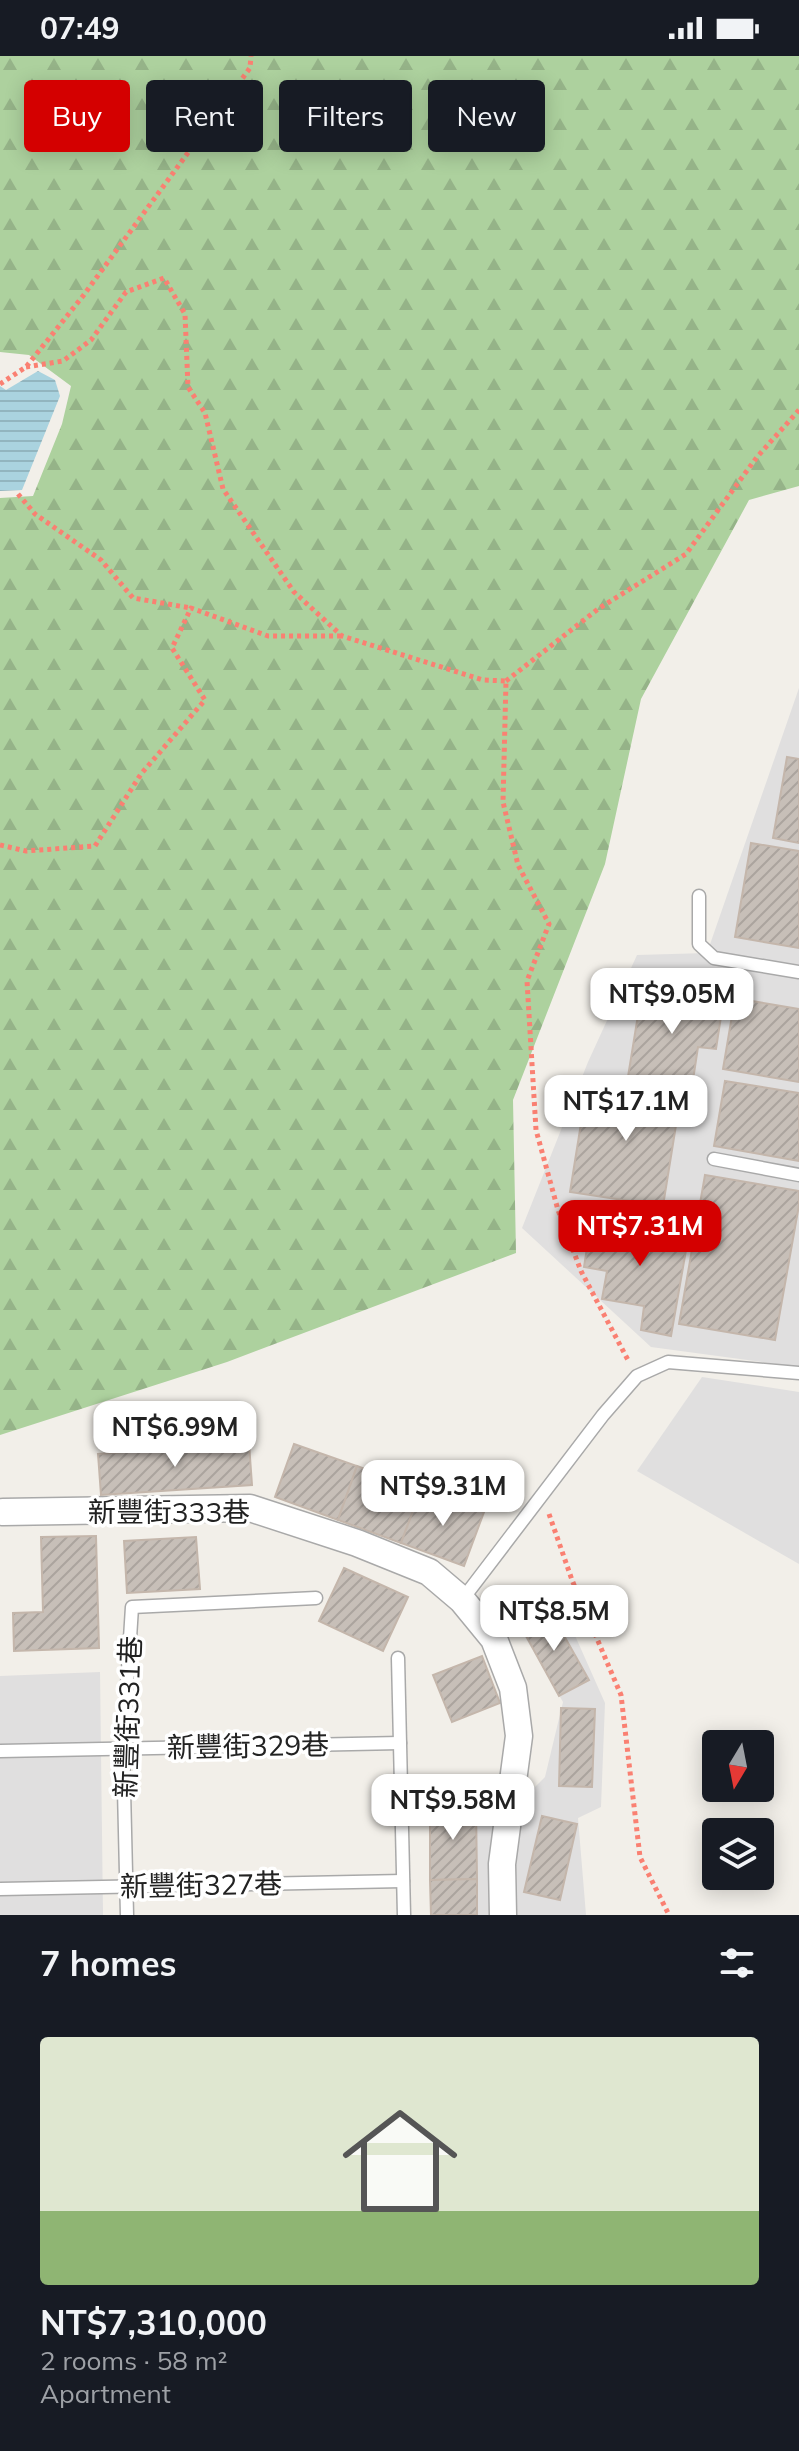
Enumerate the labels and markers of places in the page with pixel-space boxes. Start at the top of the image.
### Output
pin: NT$9.05M [589,968,755,1036]
pin: NT$17.1M [543,1075,709,1143]
pin: NT$7.31M [557,1200,723,1268]
pin: NT$6.99M [92,1401,258,1469]
pin: NT$9.31M [360,1460,526,1528]
pin: NT$8.5M [480,1585,628,1653]
pin: NT$9.58M [370,1774,536,1842]

